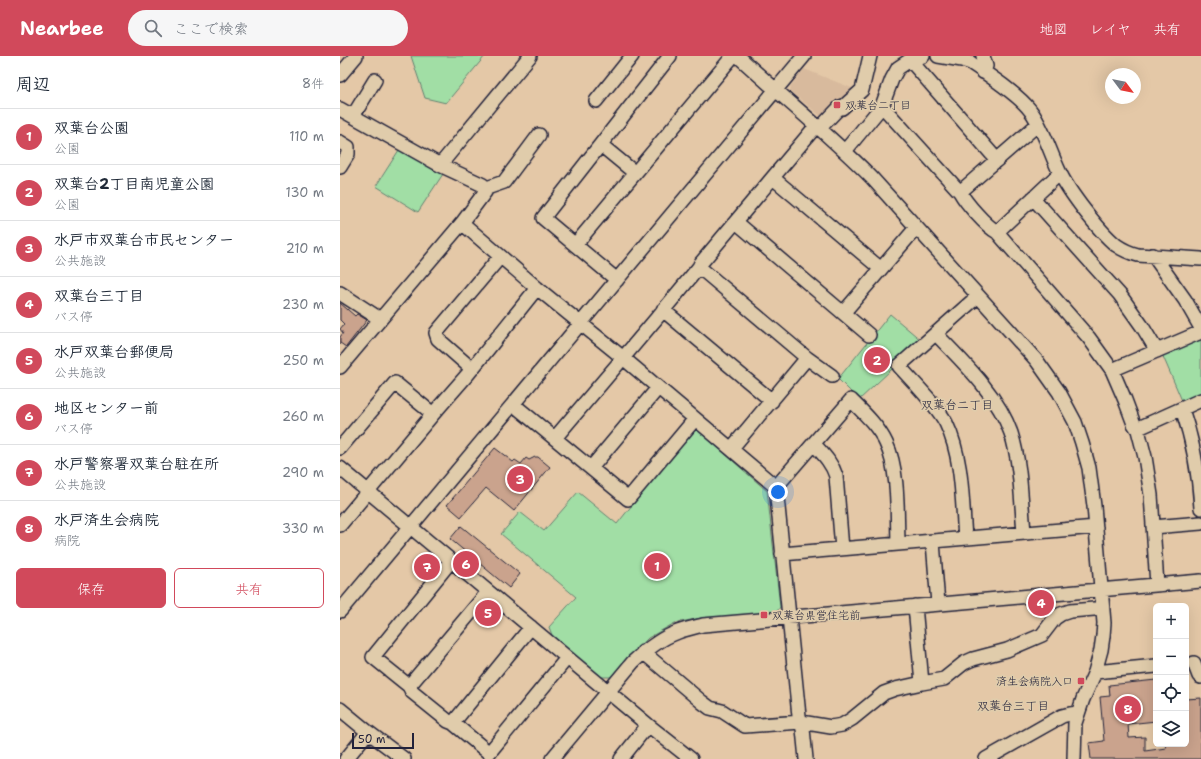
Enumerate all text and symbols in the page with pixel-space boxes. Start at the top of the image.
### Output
search box [128,10,408,46]
text: Nearbee [20,16,104,41]
icon: search [142,17,164,39]
text: ここで検索 [174,19,249,39]
text: 地図 [1040,20,1068,38]
text: レイヤ [1090,20,1131,38]
text: 共有 [1153,20,1181,38]
north arrow [1105,68,1141,104]
text: 周辺 [16,73,50,95]
text: 8件 [302,75,324,92]
place label: 双葉台二丁目 [845,98,911,113]
marker: 双葉台二丁目 [832,100,842,110]
text: 双葉台公園 [54,118,129,138]
text: 1 [26,128,32,145]
text: 110 m [289,128,324,145]
text: 公園 [54,140,80,157]
text: 双葉台2丁目南児童公園 [54,174,215,194]
text: 2 [24,184,34,201]
text: 130 m [286,184,324,201]
text: 公園 [54,196,80,213]
text: 水戸市双葉台市民センター [54,230,234,250]
text: 3 [24,240,34,257]
text: 210 m [286,240,324,257]
text: 公共施設 [54,252,106,269]
text: 双葉台三丁目 [54,286,144,306]
text: 4 [24,296,34,313]
text: 230 m [282,296,324,313]
text: バス停 [54,308,93,325]
text: 水戸双葉台郵便局 [54,342,174,362]
pin: 2 [864,345,890,375]
text: 5 [25,352,33,369]
text: 250 m [283,352,324,369]
text: 公共施設 [54,364,106,381]
district label: 双葉台二丁目 [921,397,993,413]
text: 地区センター前 [54,398,159,418]
text: 6 [24,408,34,425]
text: 260 m [282,408,324,425]
text: バス停 [54,420,93,437]
text: 水戸警察署双葉台駐在所 [54,454,219,474]
text: 7 [24,464,34,481]
text: 290 m [282,464,324,481]
pin: 3 [507,464,533,494]
text: 公共施設 [54,476,106,493]
your location [768,482,788,502]
text: 水戸済生会病院 [54,510,159,530]
text: 8 [24,520,34,537]
text: 330 m [282,520,324,537]
text: 病院 [54,532,80,549]
pin: 6 [453,549,479,579]
pin: 1 [644,551,670,581]
pin: 7 [414,552,440,582]
button: 保存 [16,568,166,608]
button: 共有 [174,568,324,608]
pin: 4 [1028,588,1054,618]
pin: 5 [475,598,501,628]
map controls [1153,603,1189,747]
button: + [1153,603,1189,639]
place label: 双葉台県営住宅前 [772,608,860,623]
marker: 双葉台県営住宅前 [759,610,769,620]
button: − [1153,639,1189,675]
place label: 済生会病院入口 [996,674,1073,689]
button: locate [1153,675,1189,711]
marker: 済生会病院入口 [1076,676,1086,686]
pin: 8 [1115,694,1141,724]
district label: 双葉台三丁目 [977,698,1049,714]
button: layers [1153,711,1189,747]
scale bar [352,731,414,750]
text: 50 m [358,732,386,747]

